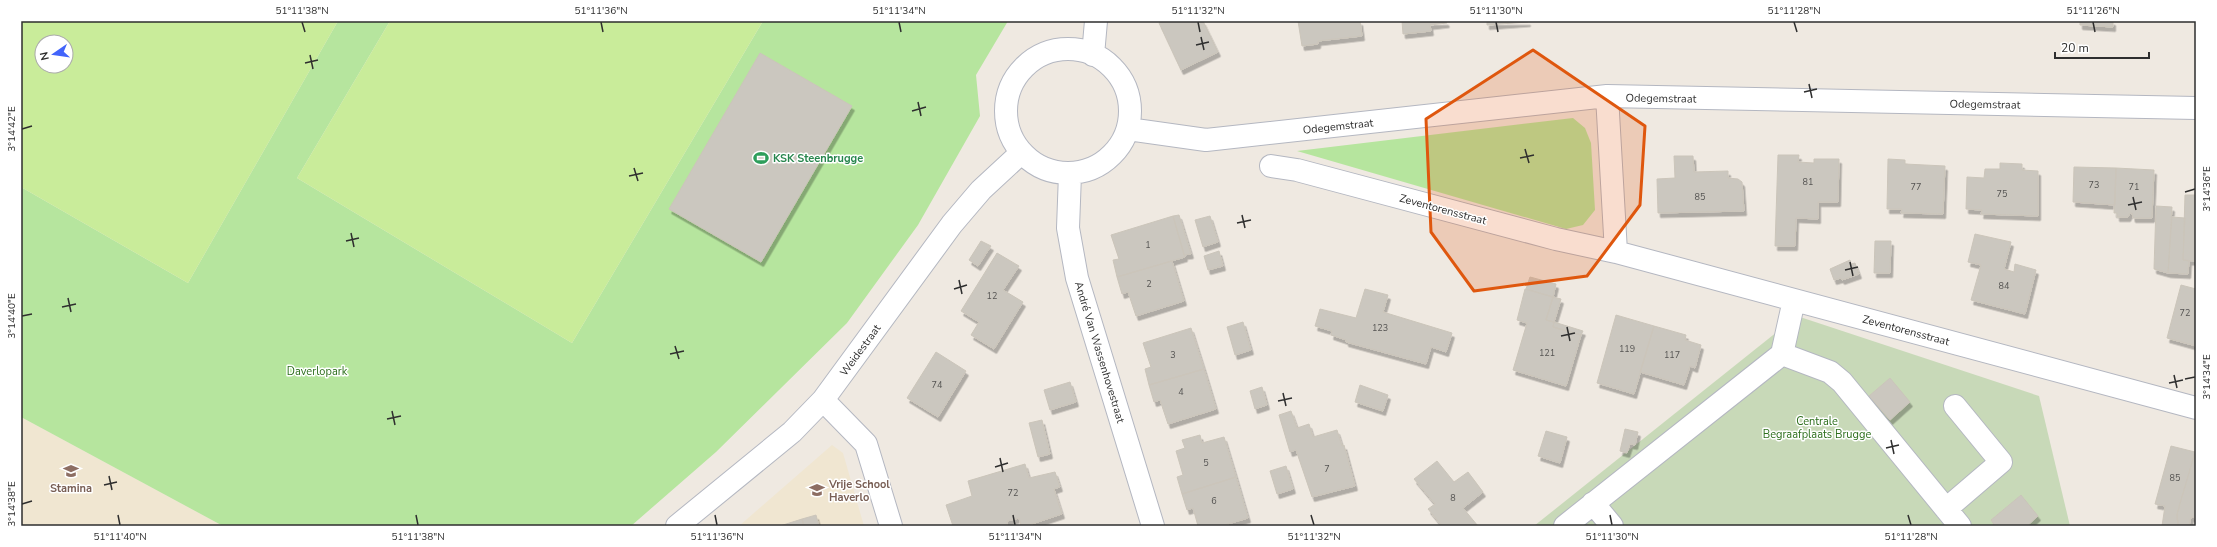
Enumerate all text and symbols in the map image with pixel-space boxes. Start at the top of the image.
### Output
text: 51°11'38"N [275,4,329,18]
text: 51°11'36"N [574,4,628,18]
text: 51°11'34"N [872,4,926,18]
text: 51°11'32"N [1171,4,1225,18]
text: 51°11'30"N [1469,4,1523,18]
text: 51°11'28"N [1767,4,1821,18]
text: 51°11'26"N [2066,4,2120,18]
north arrow [34,34,74,74]
scale bar [2055,34,2149,60]
text: 20 m [2061,40,2089,56]
text: N [37,50,53,62]
street label: Odegemstraat [1625,90,1697,107]
street label: Odegemstraat [1949,96,2021,113]
text: 3°14'42"E [5,106,19,152]
street label: Odegemstraat [1302,115,1374,138]
sports icon: KSK Steenbrugge [752,149,770,167]
place label: KSK Steenbrugge [773,151,863,166]
text: 3°14'36"E [2200,166,2214,212]
house number: 81 [1803,176,1813,188]
house number: 73 [2089,179,2099,191]
house number: 77 [1911,181,1921,193]
house number: 71 [2129,181,2139,193]
house number: 75 [1997,188,2007,200]
street label: Zeventorensstraat [1398,191,1488,228]
house number: 85 [1695,191,1705,203]
house number: 1 [1145,239,1151,251]
house number: 2 [1146,278,1152,290]
street label: André Van Wassenhovestraat [1071,280,1128,425]
house number: 84 [1999,280,2010,292]
house number: 12 [987,290,997,302]
text: 3°14'40"E [5,293,19,339]
house number: 72 [2180,307,2190,319]
street label: Zeventorensstraat [1861,312,1951,349]
street label: Weidestraat [837,321,884,379]
house number: 123 [1372,322,1388,334]
house number: 119 [1619,343,1635,355]
house number: 121 [1539,347,1555,359]
house number: 3 [1170,349,1176,361]
house number: 117 [1664,349,1680,361]
text: 3°14'34"E [2200,354,2214,400]
park label: Daverlopark [287,364,348,379]
house number: 74 [932,379,943,391]
house number: 4 [1178,386,1184,398]
park label: Centrale Begraafplaats Brugge [1763,414,1871,442]
house number: 5 [1203,457,1209,469]
school or university icon: Stamina [62,462,80,480]
house number: 7 [1324,463,1330,475]
house number: 85 [2170,472,2180,484]
place label: Vrije School Haverlo [828,477,890,505]
text: 3°14'38"E [5,481,19,527]
place label: Stamina [50,481,92,496]
school or university icon: Vrije School Haverlo [808,481,826,499]
house number: 72 [1008,487,1018,499]
house number: 8 [1450,492,1456,504]
house number: 6 [1211,495,1217,507]
text: 51°11'40"N [93,530,147,544]
text: 51°11'38"N [391,530,445,544]
text: 51°11'36"N [690,530,744,544]
text: 51°11'34"N [988,530,1042,544]
text: 51°11'32"N [1287,530,1341,544]
text: 51°11'30"N [1585,530,1639,544]
text: 51°11'28"N [1884,530,1938,544]

